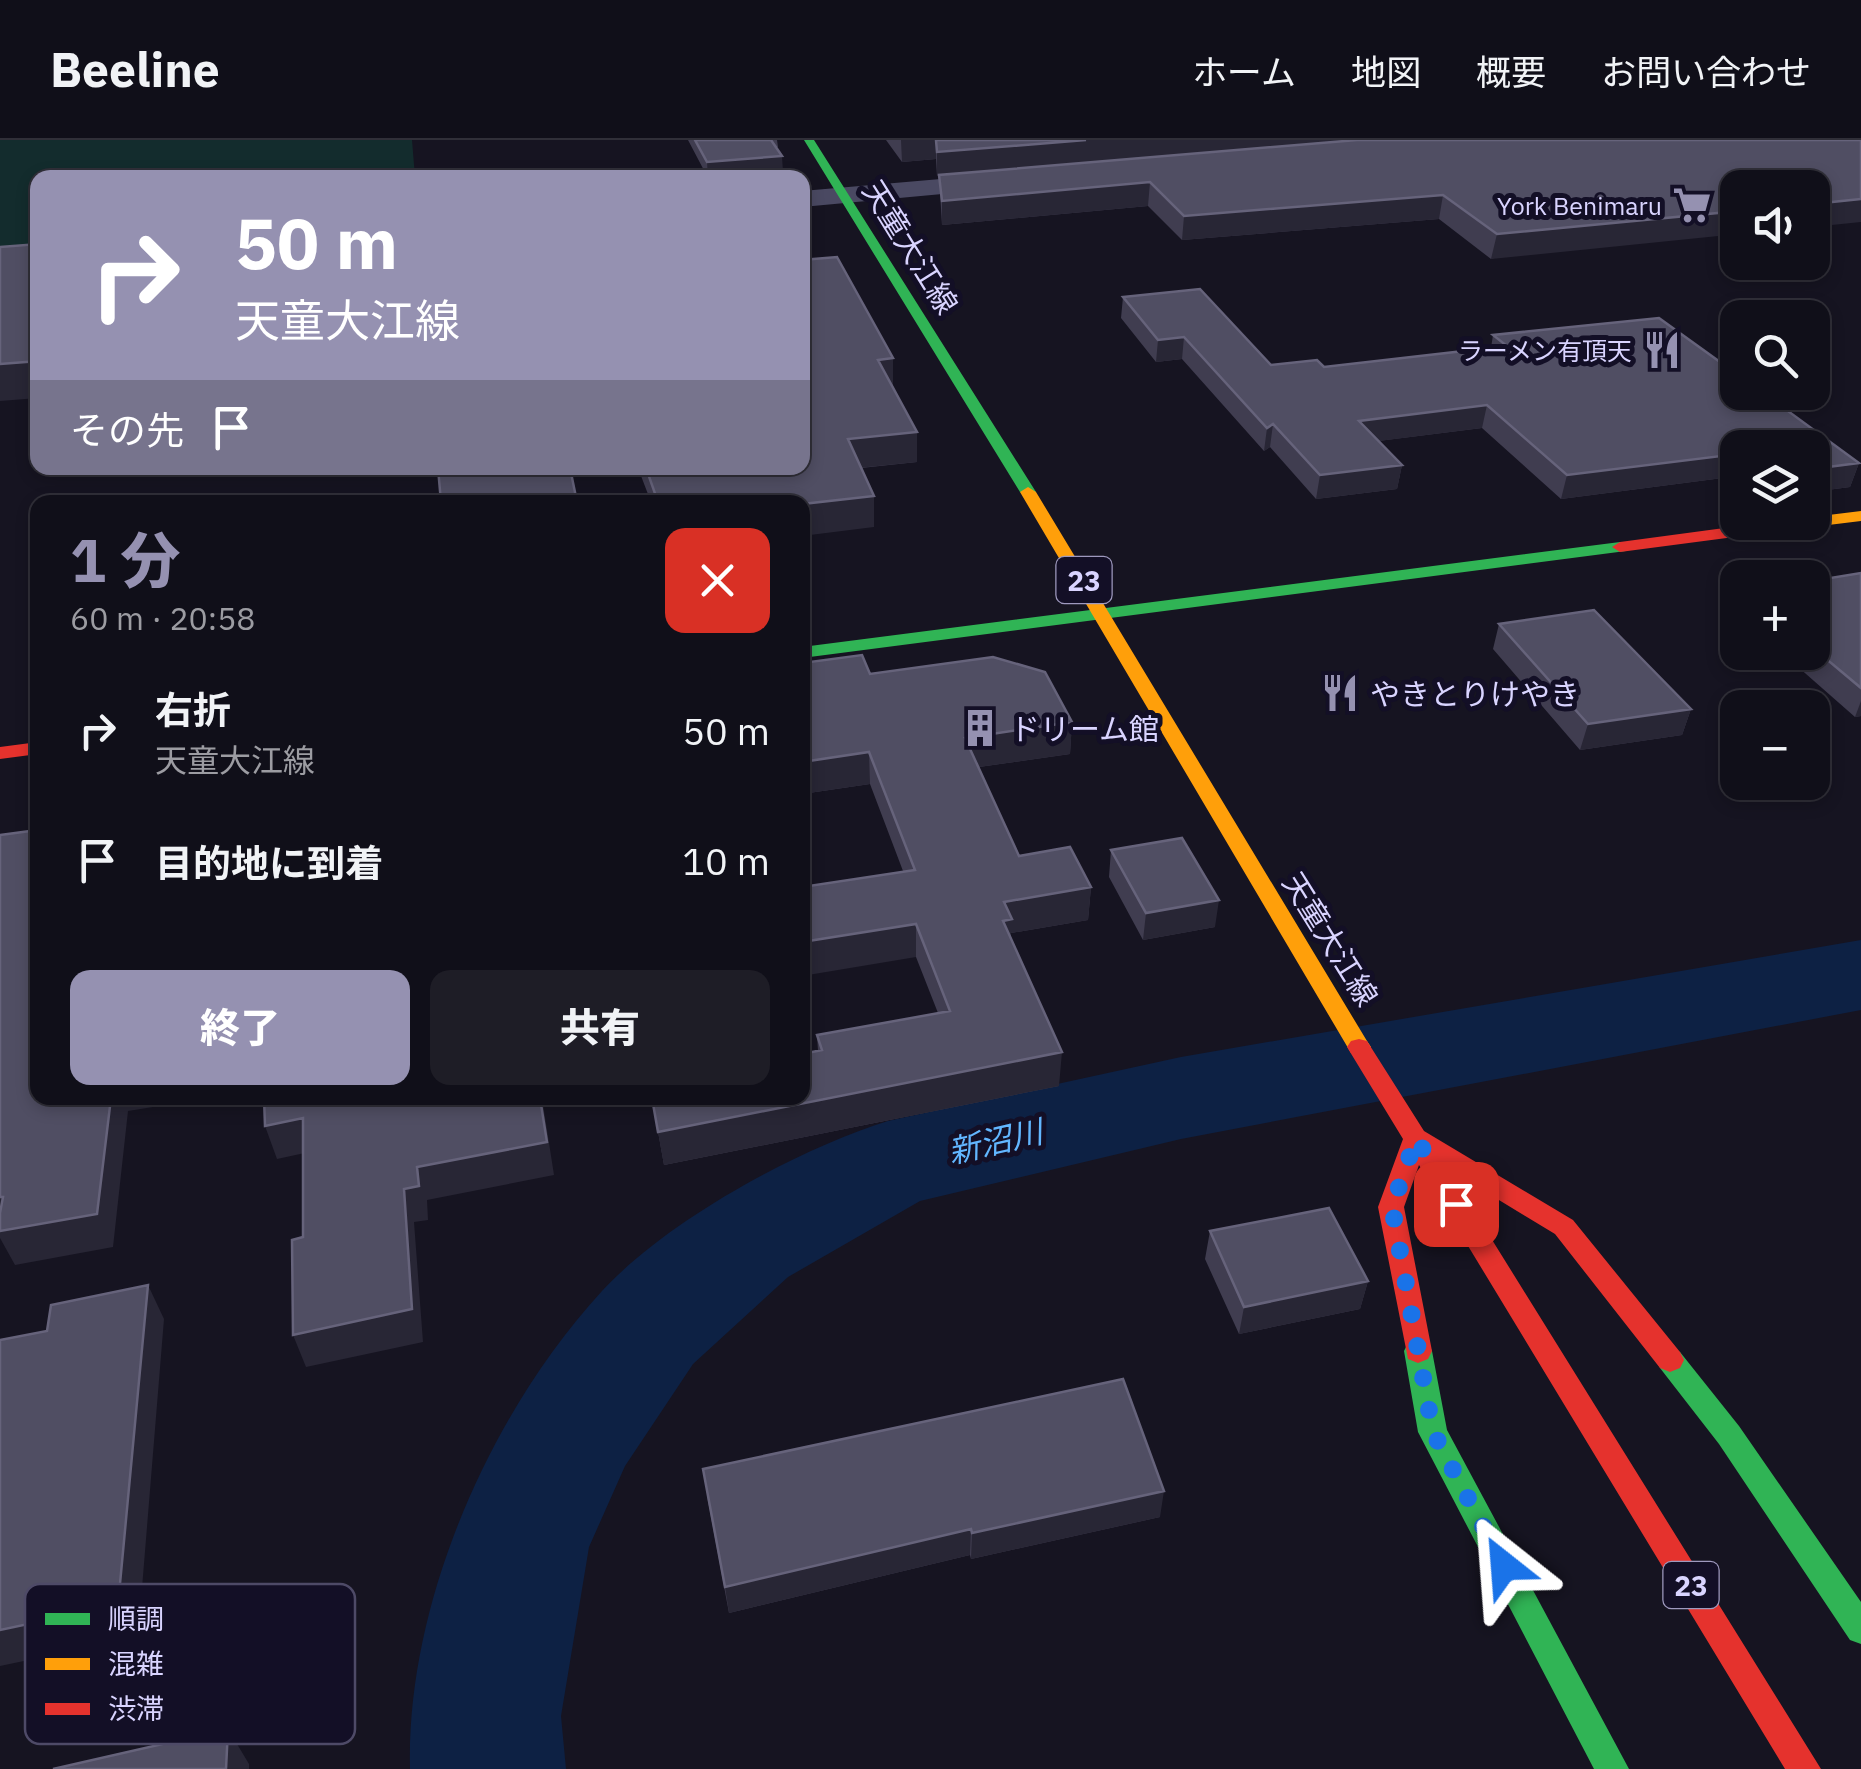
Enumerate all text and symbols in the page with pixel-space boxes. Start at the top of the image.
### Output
text: Beeline [50,38,220,100]
text: ホーム [1192,49,1296,95]
text: 地図 [1351,49,1421,95]
text: 概要 [1476,49,1546,95]
text: お問い合わせ [1601,49,1811,95]
map controls [1720,170,1830,800]
button: sound [1720,170,1830,280]
street label: 天童大江線 [855,173,967,321]
supermarket icon: York Benimaru [1671,184,1713,226]
place label: York Benimaru [1497,189,1662,222]
text: 50 m [235,197,398,288]
icon: right [70,210,200,340]
text: 天童大江線 [235,291,460,349]
button: search [1720,300,1830,410]
restaurant icon: ラーメン有頂天 [1641,329,1683,371]
place label: ラーメン有頂天 [1458,334,1632,367]
icon: arrive [204,400,259,455]
text: その先 [70,405,184,454]
button: layers [1720,430,1830,540]
text: 1 分 [70,520,180,599]
button: close [665,528,770,633]
road number: 23 [1056,557,1112,603]
button: + [1720,560,1830,670]
text: 60 m · 20:58 [70,597,256,639]
restaurant icon: やきとりけやき [1319,672,1361,714]
place label: やきとりけやき [1370,674,1580,713]
text: 右折 [155,685,231,734]
button: − [1720,690,1830,800]
icon: right [70,703,125,758]
text: 50 m [682,706,770,755]
building icon: ドリーム館 [959,707,1001,749]
place label: ドリーム館 [1010,709,1159,748]
text: 天童大江線 [155,739,315,781]
icon: arrive [70,833,125,888]
text: 10 m [682,836,770,885]
text: 目的地に到着 [155,838,383,887]
street label: 天童大江線 [1275,865,1387,1013]
button: 終了 [70,970,410,1085]
button: 共有 [430,970,770,1085]
water label: 新沼川 [943,1109,1049,1172]
pin [1414,1162,1499,1247]
icon: arrive [1429,1177,1484,1232]
position arrow [1452,1514,1556,1618]
road number: 23 [1664,1562,1718,1608]
legend [25,1584,355,1744]
text: 順調 [108,1600,164,1637]
text: 混雑 [108,1645,164,1682]
text: 渋滞 [108,1690,164,1727]

